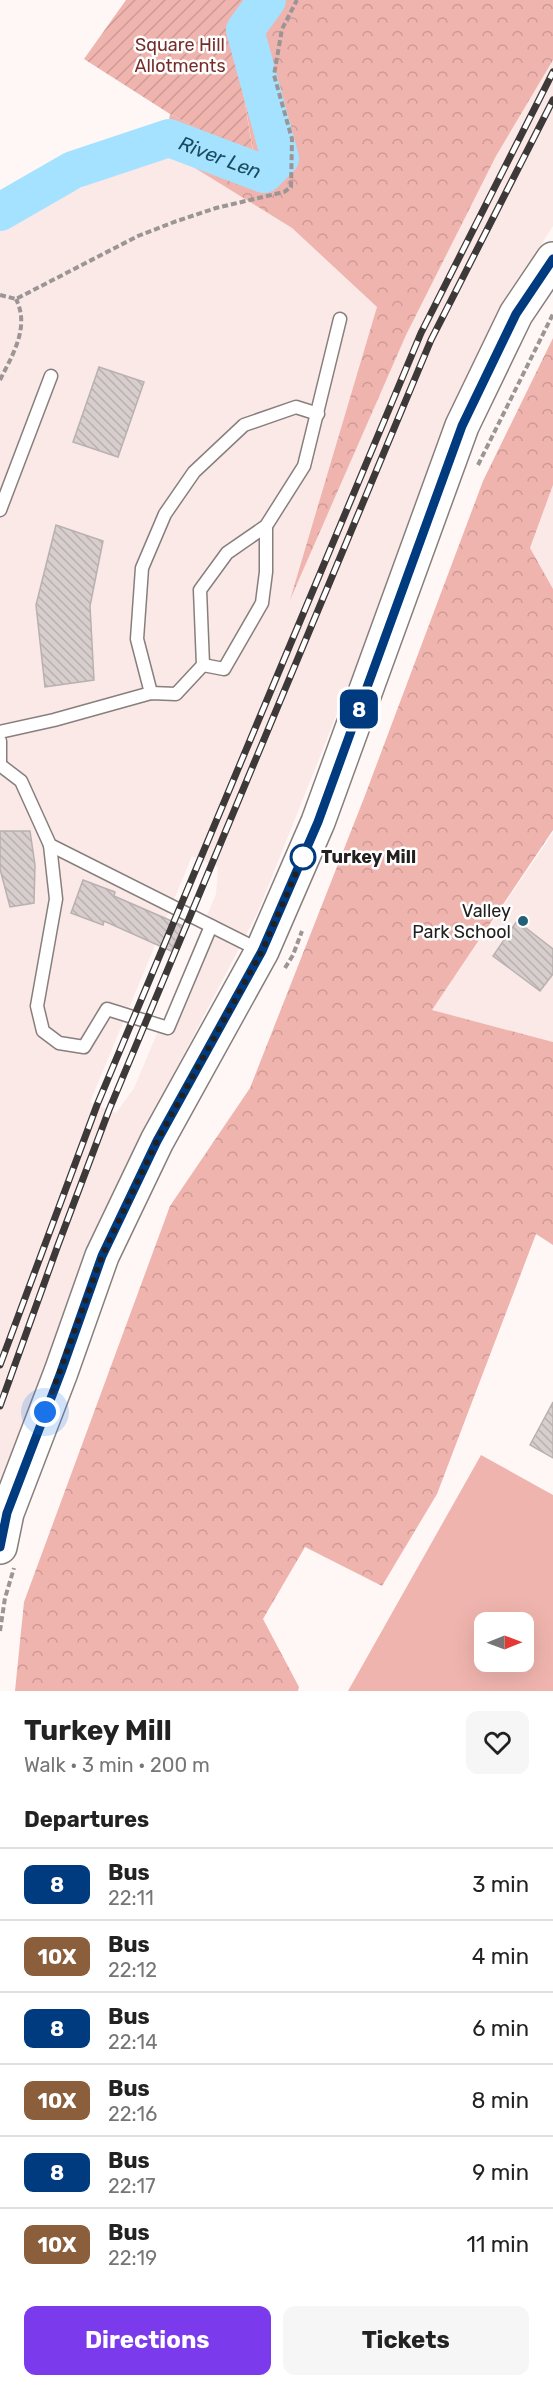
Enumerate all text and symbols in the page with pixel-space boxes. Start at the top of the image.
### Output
park label: Square Hill Allotments [134,34,226,77]
water label: River Len [175,131,265,184]
line badge: 8 [340,690,379,728]
text: 8 [352,697,366,722]
marker: Turkey Mill [290,844,316,870]
place label: Turkey Mill [321,846,416,868]
place label: Valley Park School [412,900,511,943]
marker: Valley Park School [516,914,530,928]
your location [30,1397,60,1427]
north arrow [474,1612,534,1672]
map controls [474,1612,534,1672]
button: heart [466,1711,529,1774]
text: Turkey Mill [24,1714,172,1747]
text: Walk · 3 min · 200 m [24,1753,210,1777]
text: Departures [24,1806,149,1833]
text: Bus [108,1859,150,1886]
text: 3 min [472,1871,529,1898]
text: 8 [50,1872,64,1897]
text: 22:11 [108,1886,154,1910]
text: Bus [108,1931,150,1958]
text: 4 min [472,1943,529,1970]
text: 10X [37,1944,77,1969]
text: 22:12 [108,1958,157,1982]
text: Bus [108,2003,150,2030]
text: 6 min [472,2015,529,2042]
text: 8 [50,2016,64,2041]
text: 22:14 [108,2030,158,2054]
text: Bus [108,2075,150,2102]
text: 8 min [471,2087,529,2114]
text: 10X [37,2088,77,2113]
text: 22:16 [108,2102,157,2126]
text: Bus [108,2147,150,2174]
text: 9 min [472,2159,529,2186]
text: 8 [50,2160,64,2185]
text: 22:17 [108,2174,155,2198]
text: Bus [108,2219,150,2246]
text: 11 min [467,2231,529,2258]
text: 10X [37,2232,77,2257]
text: 22:19 [108,2246,157,2270]
button: Directions [24,2306,271,2375]
button: Tickets [283,2306,529,2375]

